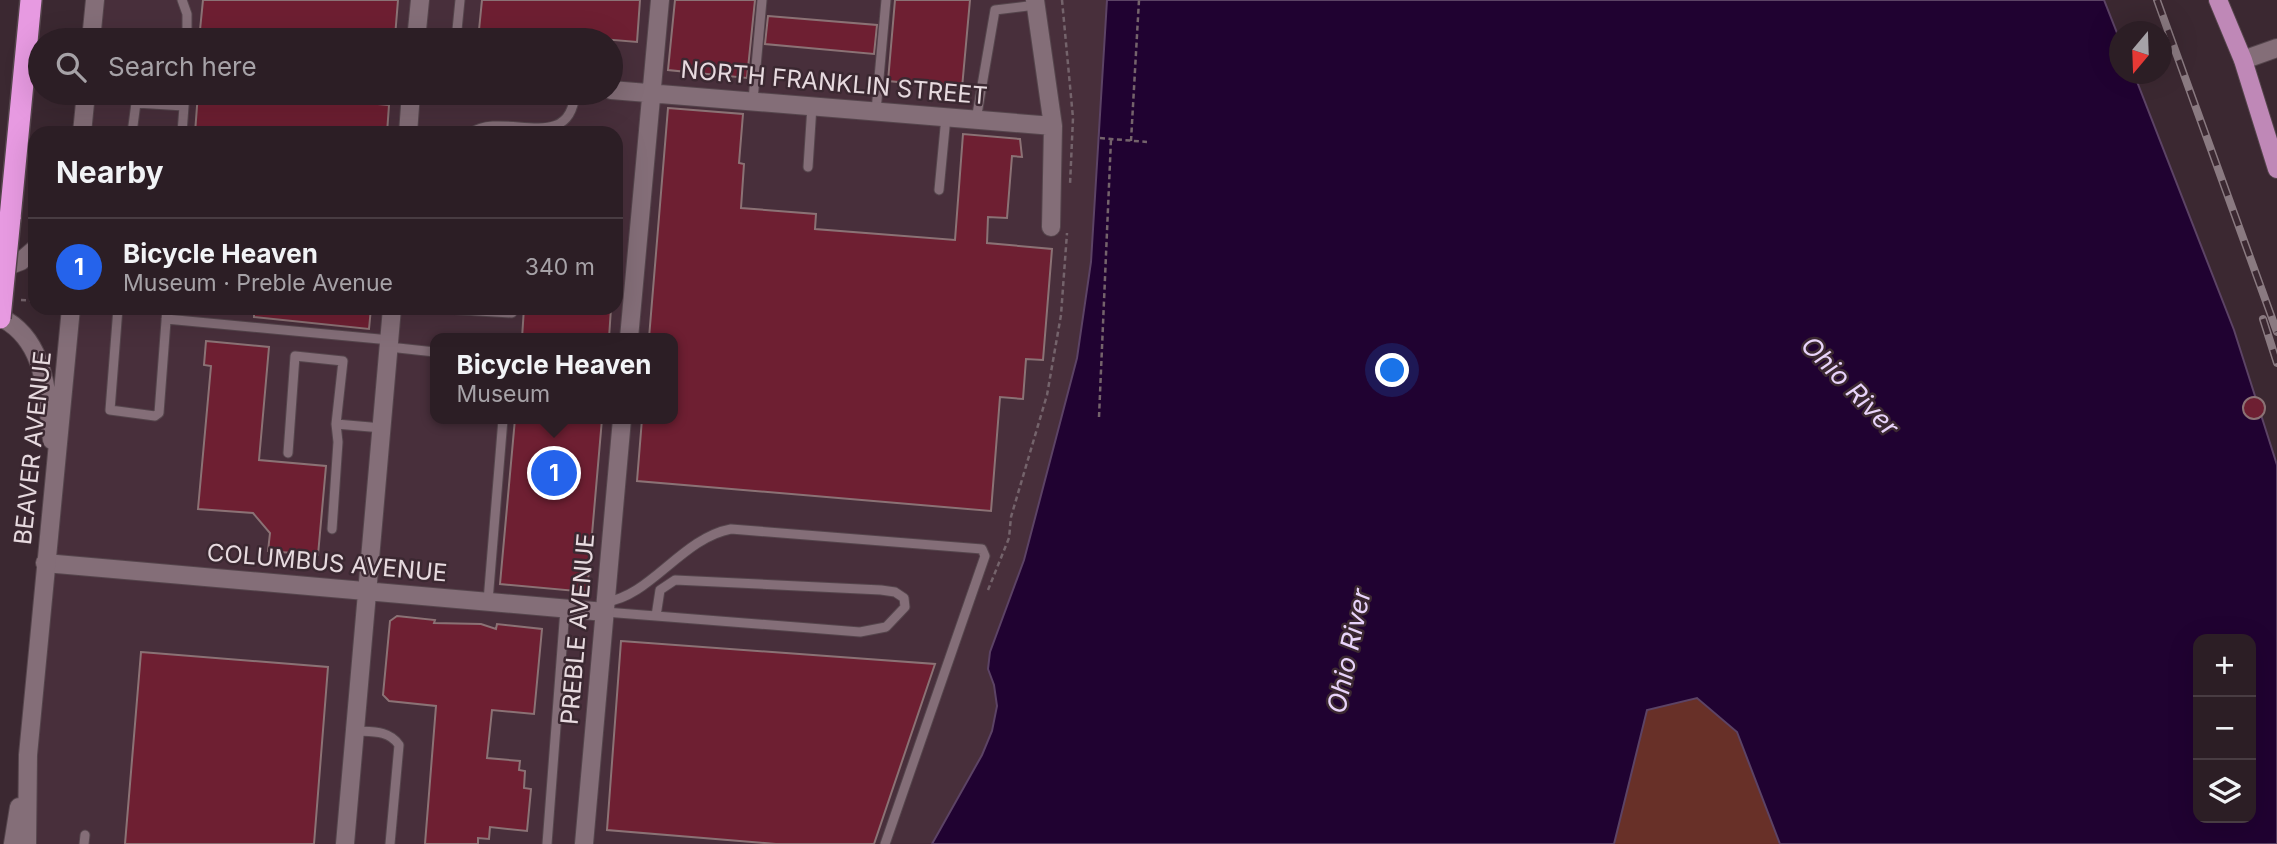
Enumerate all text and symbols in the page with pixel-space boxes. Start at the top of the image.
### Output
north arrow [2109,21,2172,84]
search box [28,28,623,105]
icon: search [52,48,90,86]
text: Search here [108,51,257,82]
street label: NORTH FRANKLIN STREET [679,55,989,110]
text: Nearby [56,154,164,190]
text: Bicycle Heaven [123,238,318,269]
text: 1 [74,253,84,281]
text: 340 m [525,253,595,281]
text: Museum · Preble Avenue [123,269,393,297]
water label: Ohio River [1795,329,1906,443]
popup [430,333,678,424]
text: Bicycle Heaven [457,349,651,380]
street label: BEAVER AVENUE [8,350,57,546]
your location [1375,353,1409,387]
text: Museum [457,380,550,408]
pin: 1 [531,447,577,499]
street label: PREBLE AVENUE [555,532,600,726]
street label: COLUMBUS AVENUE [206,538,448,587]
water label: Ohio River [1320,585,1377,716]
map controls [2193,634,2256,823]
button: + [2193,634,2256,697]
button: − [2193,697,2256,760]
button: layers [2193,760,2256,823]

